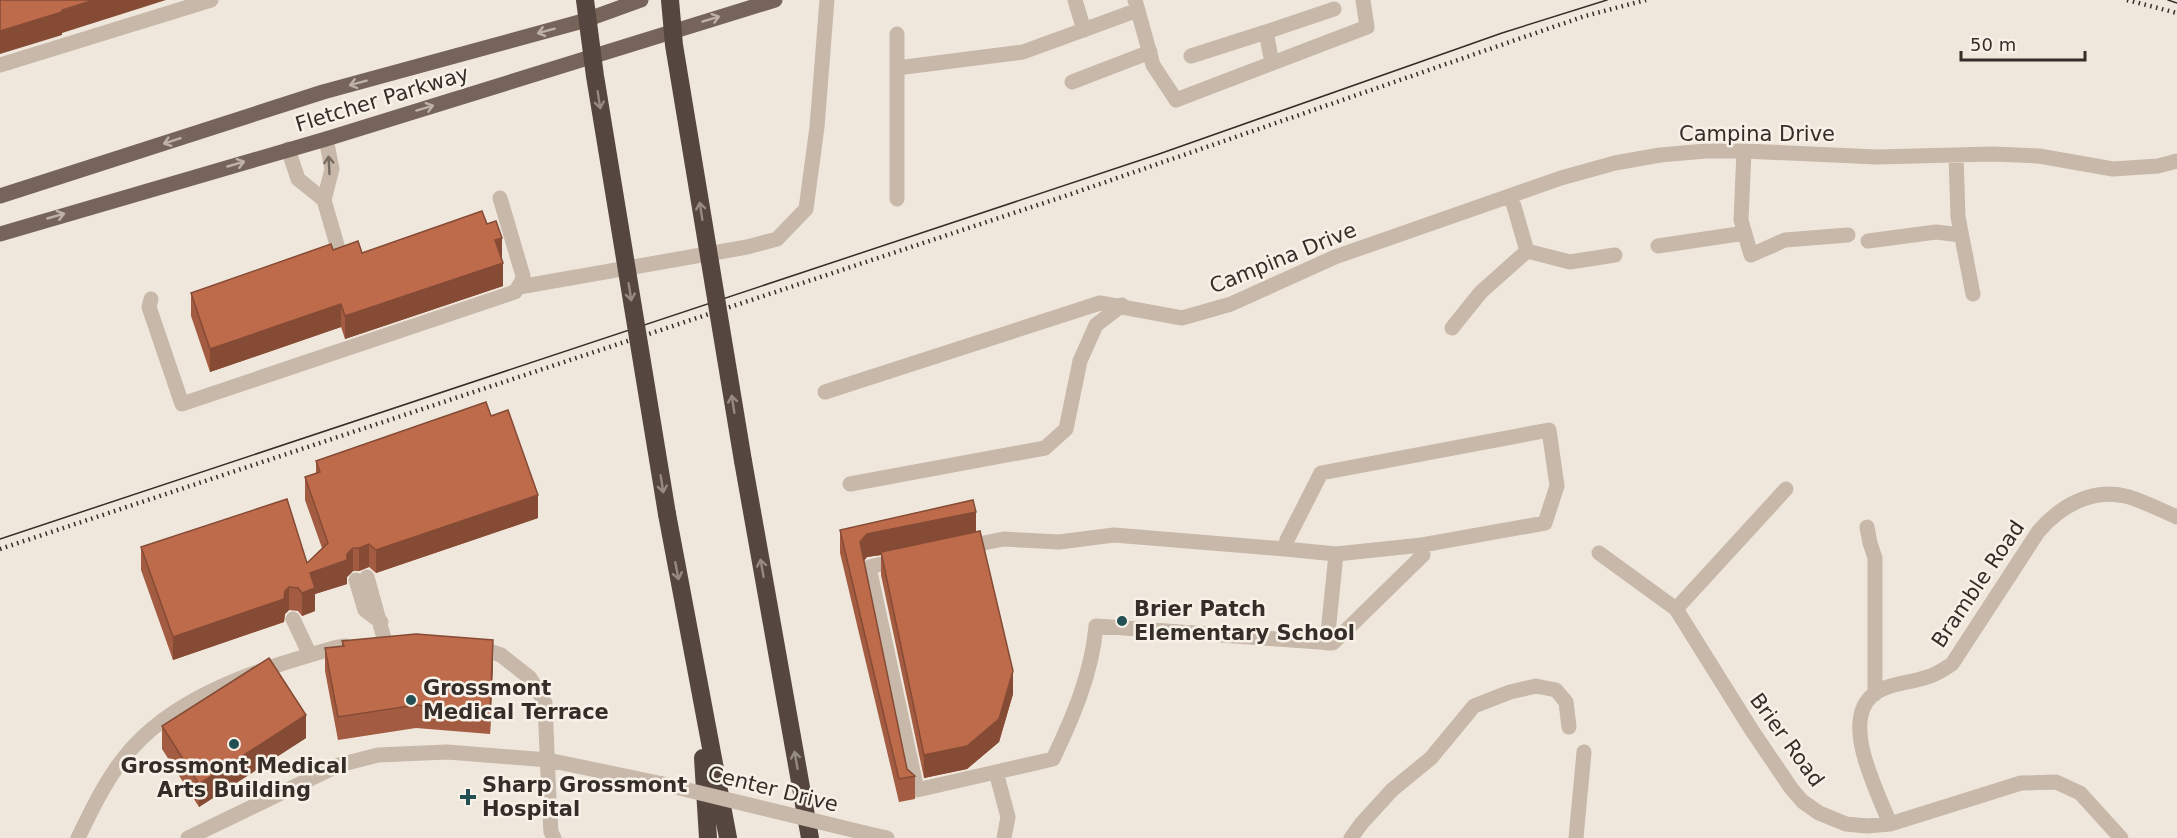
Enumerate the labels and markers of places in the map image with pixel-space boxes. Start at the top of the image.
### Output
place label: Brier Patch Elementary School [1134,597,1355,645]
marker: Brier Patch Elementary School [1115,614,1129,628]
place label: Grossmont Medical Terrace [423,676,609,724]
marker: Grossmont Medical Terrace [404,693,418,707]
marker: Grossmont Medical Arts Building [227,737,241,751]
place label: Grossmont Medical Arts Building [121,754,347,802]
place label: Sharp Grossmont Hospital [482,773,687,821]
marker: Sharp Grossmont Hospital [459,788,477,806]

